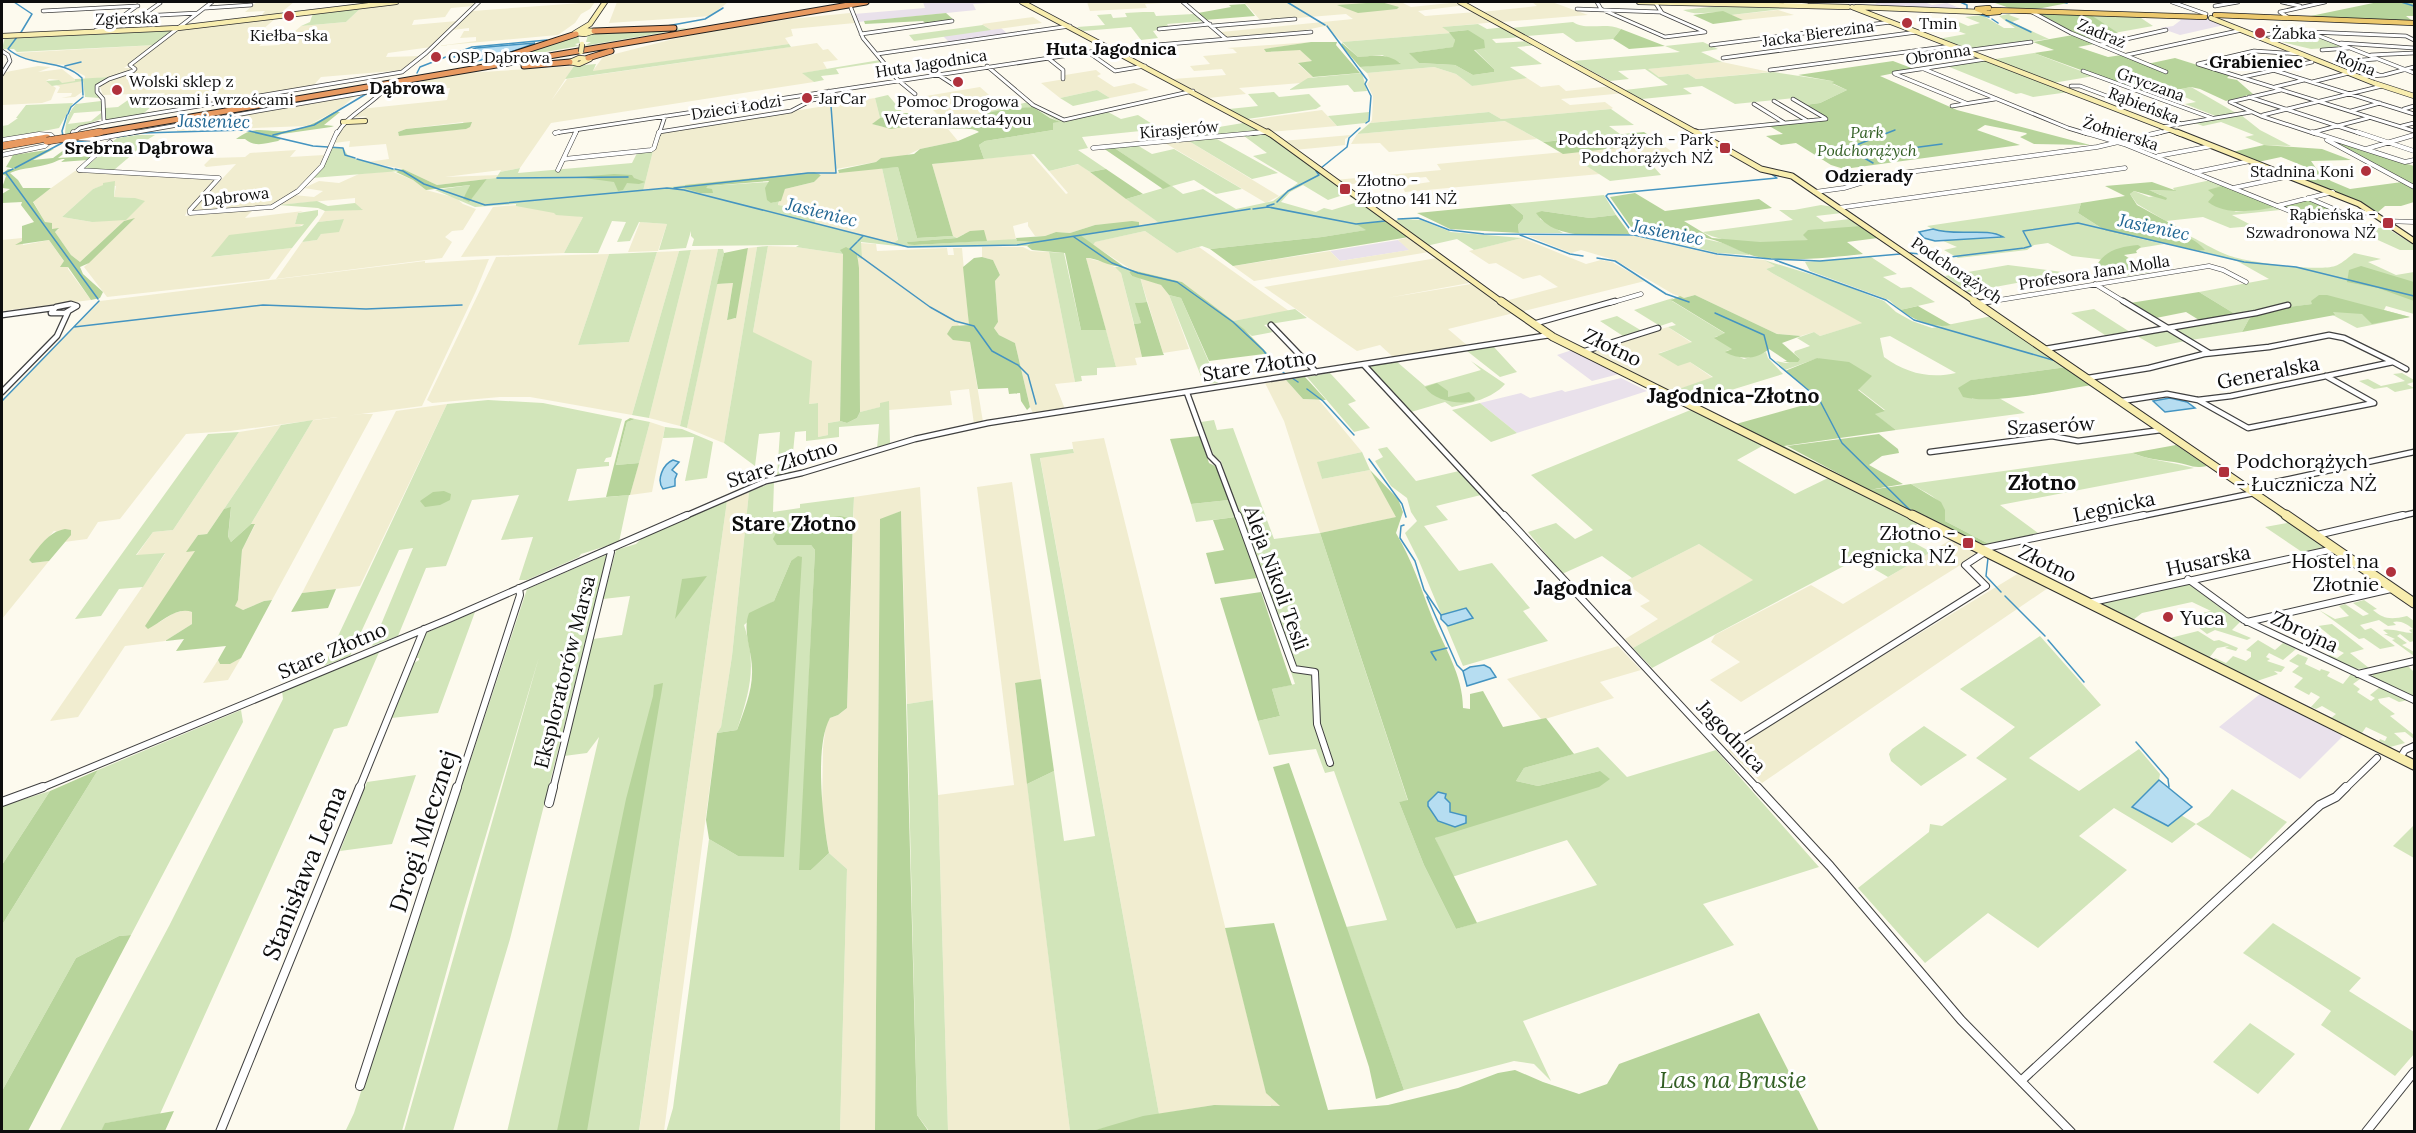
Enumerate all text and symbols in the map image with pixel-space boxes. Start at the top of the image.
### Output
street label: Zgierska [95,7,159,29]
marker: Kiełba-ska [282,9,296,23]
place label: Tmin [1919,13,1958,33]
street label: Zadraż [2075,14,2129,52]
street label: Jacka Bierezina [1760,15,1875,51]
marker: Tmin [1900,16,1914,30]
place label: Żabka [2272,23,2316,43]
place label: Kiełba-ska [250,25,328,45]
marker: Żabka [2253,26,2267,40]
district label: Huta Jagodnica [1046,37,1177,60]
street label: Obronna [1904,39,1972,69]
street label: Huta Jagodnica [874,44,988,82]
street label: Rojna [2333,46,2379,80]
place label: OSP Dąbrowa [448,47,550,67]
marker: OSP Dąbrowa [429,50,443,64]
district label: Grabieniec [2209,50,2304,73]
street label: Gryczana [2114,63,2188,105]
place label: Wolski sklep z wrzosami i wrzoścami [129,71,294,109]
marker: Pomoc Drogowa Weteranlaweta4you [951,75,965,89]
district label: Dąbrowa [369,76,445,99]
street label: Rąbieńska [2106,82,2182,128]
marker: Wolski sklep z wrzosami i wrzoścami [110,83,124,97]
place label: JarCar [818,88,866,108]
street label: Dzieci Łodzi [689,90,783,124]
marker: JarCar [800,91,814,105]
place label: Pomoc Drogowa Weteranlaweta4you [884,91,1032,129]
water label: Jasieniec [177,109,250,133]
street label: Żołnierska [2081,111,2161,155]
street label: Kirasjerów [1138,116,1220,142]
park label: Park Podchorążych [1817,122,1917,160]
place label: Podchorążych - Park Podchorążych NŻ [1558,129,1713,167]
district label: Srebrna Dąbrowa [64,136,214,159]
marker: Podchorążych - Park Podchorążych NŻ [1718,141,1732,155]
place label: Stadnina Koni [2250,161,2354,181]
district label: Odzierady [1825,164,1913,187]
marker: Stadnina Koni [2359,164,2373,178]
place label: Złotno - Złotno 141 NŻ [1357,170,1457,208]
street label: Dąbrowa [202,182,270,210]
marker: Złotno - Złotno 141 NŻ [1338,182,1352,196]
water label: Jasieniec [783,192,860,232]
place label: Rąbieńska - Szwadronowa NŻ [2246,204,2376,242]
water label: Jasieniec [2115,208,2192,246]
water label: Jasieniec [1629,214,1706,250]
marker: Rąbieńska - Szwadronowa NŻ [2381,216,2395,230]
street label: Podchorążych [1908,232,2007,308]
street label: Profesora Jana Molla [2017,250,2171,294]
street label: Złotno [1580,322,1646,372]
street label: Stare Złotno [1200,344,1318,386]
street label: Generalska [2215,350,2321,394]
district label: Jagodnica-Złotno [1647,382,1819,409]
street label: Szaserów [2006,410,2096,440]
street label: Stare Złotno [723,433,841,493]
place label: Podchorążych - Łucznicza NŻ [2236,448,2377,496]
marker: Podchorążych - Łucznicza NŻ [2217,465,2231,479]
district label: Złotno [2008,468,2076,496]
street label: Legnicka [2071,485,2157,527]
street label: Aleja Nikoli Tesli [1239,501,1315,654]
district label: Stare Złotno [732,510,856,537]
place label: Złotno - Legnicka NŻ [1840,520,1956,568]
marker: Złotno - Legnicka NŻ [1961,536,1975,550]
street label: Złotno [2015,538,2081,588]
street label: Husarska [2163,539,2253,581]
place label: Hostel na Złotnie [2291,548,2379,596]
marker: Hostel na Złotnie [2384,565,2398,579]
street label: Eksploratorów Marsa [528,573,600,771]
district label: Jagodnica [1534,574,1632,601]
place label: Yuca [2179,605,2225,630]
street label: Zbrojna [2267,605,2343,657]
marker: Yuca [2161,610,2175,624]
street label: Stare Złotno [274,616,390,684]
street label: Jagodnica [1691,694,1772,778]
street label: Drogi Mlecznej [382,746,464,916]
street label: Stanisława Lema [255,781,353,965]
park label: Las na Brusie [1659,1064,1807,1095]

